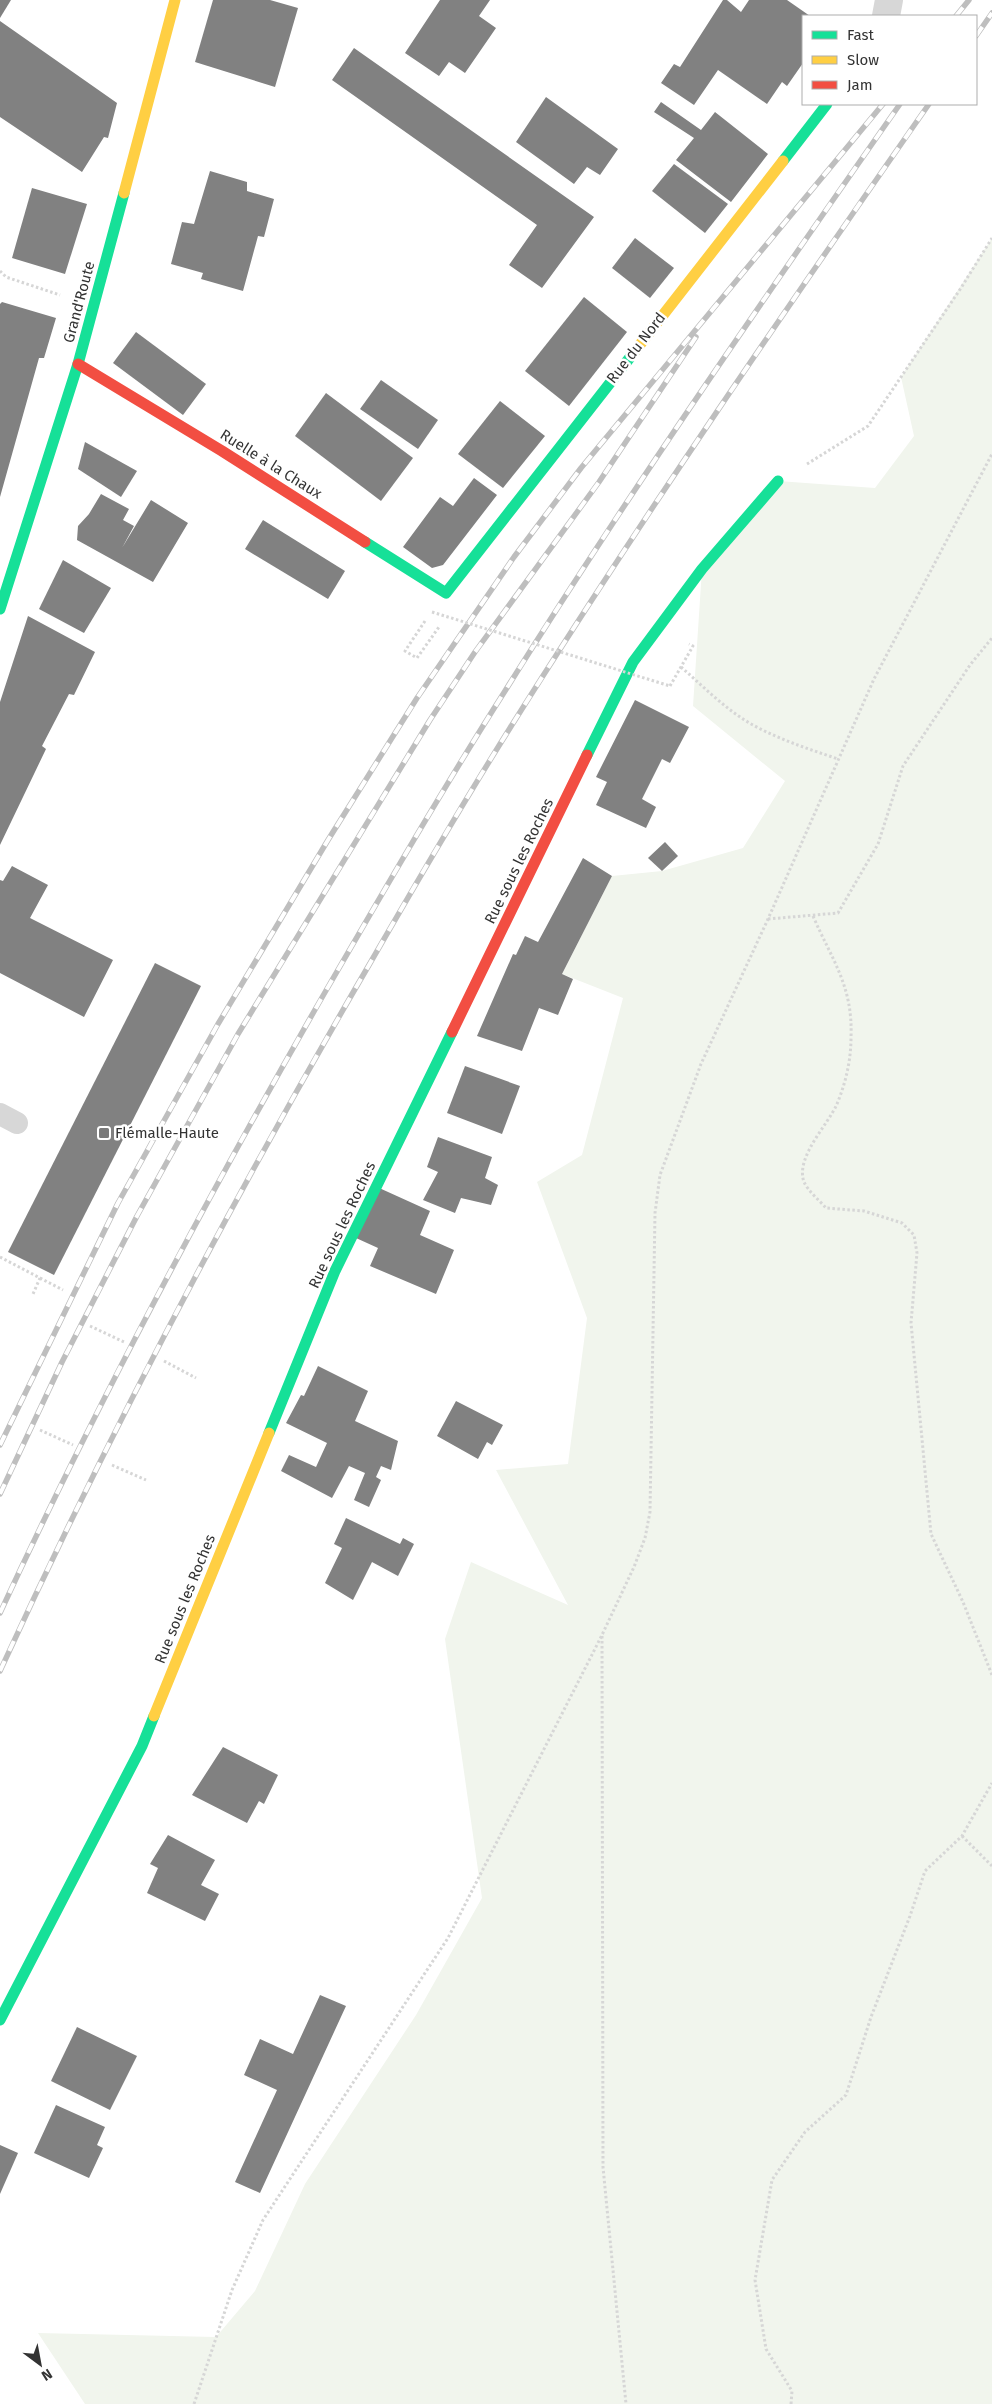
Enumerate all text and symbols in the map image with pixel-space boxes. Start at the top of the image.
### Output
legend [802,15,977,105]
text: Fast [847,26,874,44]
text: Slow [847,51,879,69]
text: Jam [847,76,873,94]
street label: Grand'Route [59,259,99,345]
street label: Rue du Nord [603,309,669,387]
street label: Ruelle à la Chaux [217,425,326,503]
street label: Rue sous les Roches [481,795,557,927]
place label: Flémalle-Haute [115,1124,219,1142]
marker: Flémalle-Haute [97,1126,111,1140]
street label: Rue sous les Roches [305,1159,379,1291]
street label: Rue sous les Roches [151,1532,219,1666]
north arrow [15,2339,65,2389]
text: N [38,2365,55,2384]

